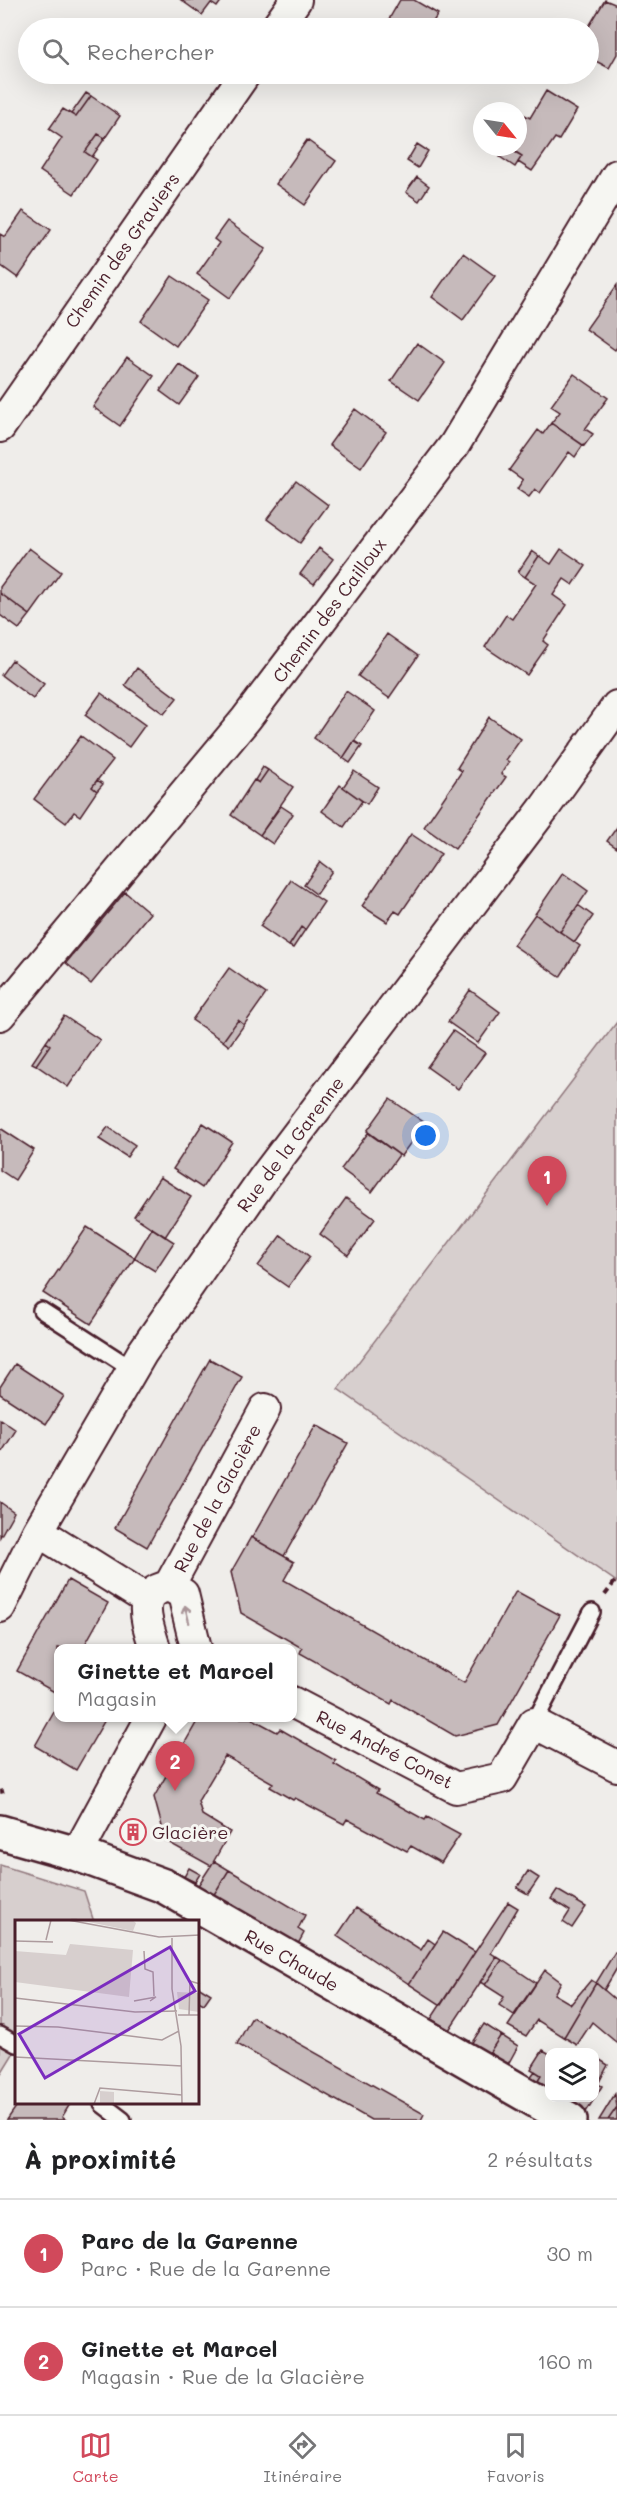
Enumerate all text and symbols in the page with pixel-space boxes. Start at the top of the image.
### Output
search box [18,18,599,84]
icon: search [39,35,72,68]
text: Rechercher [87,37,215,66]
north arrow [473,102,527,156]
street label: Chemin des Graviers [59,168,185,332]
street label: Chemin des Cailloux [267,533,391,687]
street label: Rue de la Garenne [231,1071,349,1217]
your location [411,1121,440,1150]
pin: 1 [528,1156,566,1206]
street label: Rue de la Glacière [168,1420,266,1576]
one-way arrow [181,1605,193,1624]
popup [54,1644,297,1722]
text: Ginette et Marcel [77,1656,274,1685]
text: Magasin [77,1685,157,1711]
street label: Rue André Conet [312,1704,458,1794]
pin: 2 [156,1742,195,1791]
building icon: Glacière [118,1817,148,1847]
place label: Glacière [152,1820,228,1844]
inset map [15,1920,200,2105]
street label: Rue Chaude [241,1923,343,1997]
map controls [545,2048,599,2102]
button: layers [545,2048,599,2102]
text: À proximité [24,2142,176,2176]
text: 2 résultats [487,2146,593,2172]
text: Parc de la Garenne [81,2226,298,2255]
text: 1 [39,2240,48,2266]
text: 30 m [547,2240,593,2266]
text: Parc · Rue de la Garenne [81,2255,331,2281]
text: Ginette et Marcel [81,2334,277,2363]
text: 2 [38,2348,49,2374]
text: 160 m [537,2348,593,2374]
text: Magasin · Rue de la Glacière [81,2363,365,2389]
tab: Carte [72,2429,119,2486]
tab: Itinéraire [264,2429,342,2486]
tab: Favoris [487,2429,545,2486]

